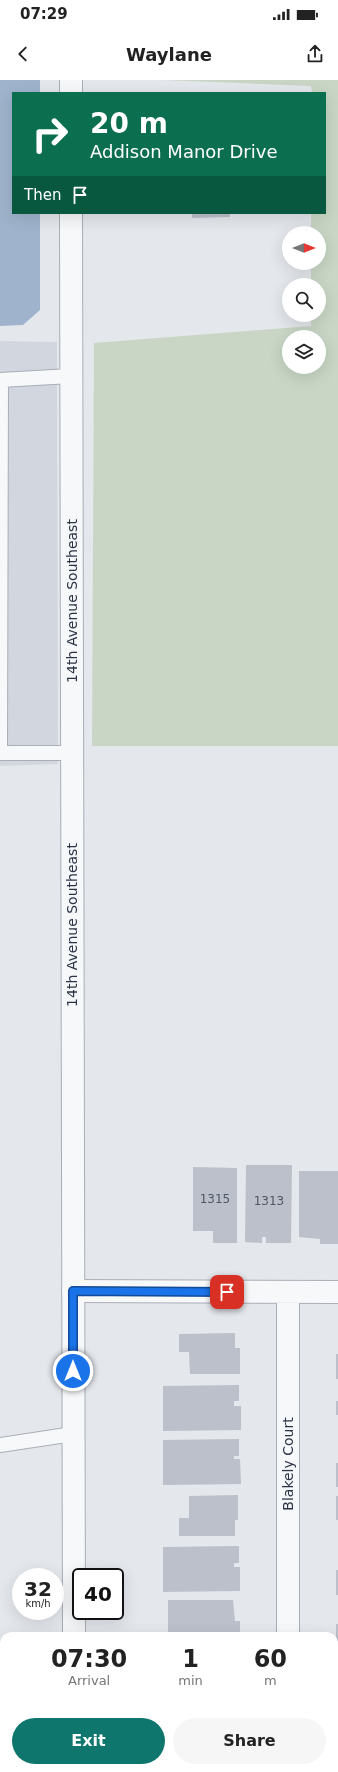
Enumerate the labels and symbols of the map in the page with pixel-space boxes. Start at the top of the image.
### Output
north arrow [282,226,326,270]
street label: 14th Avenue Southeast [64,519,80,683]
street label: 14th Avenue Southeast [64,843,80,1007]
house number: 1315 [200,1192,230,1206]
house number: 1313 [254,1194,284,1208]
pin [210,1275,244,1309]
position arrow [52,1350,94,1392]
street label: Blakely Court [280,1417,296,1511]
speed limit sign: 40 [72,1568,124,1620]

